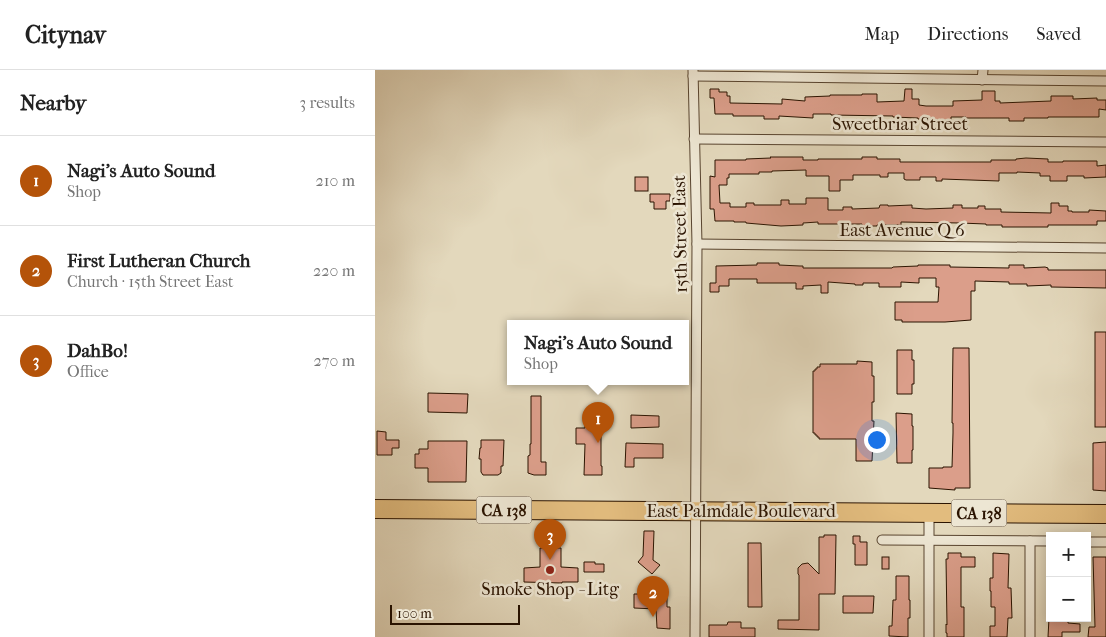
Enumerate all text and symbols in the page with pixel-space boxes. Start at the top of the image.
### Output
text: Citynav [25,21,106,49]
text: Map [865,24,899,45]
text: Directions [927,24,1008,45]
text: Saved [1036,24,1081,45]
text: Nearby [20,91,86,115]
text: 3 results [299,93,355,112]
street label: Sweetbriar Street [832,114,969,135]
text: Nagi's Auto Sound [67,160,215,182]
text: 1 [33,171,39,190]
text: 210 m [316,171,355,190]
street label: 15th Street East [669,174,692,293]
text: Shop [67,182,101,201]
street label: East Avenue Q 6 [839,220,965,241]
text: First Lutheran Church [67,250,251,272]
text: 2 [32,261,40,280]
text: 220 m [313,261,355,280]
text: Church · 15th Street East [67,272,234,291]
popup [507,320,689,385]
text: Nagi's Auto Sound [524,332,672,354]
text: DahBo! [67,340,128,362]
text: 3 [33,351,39,370]
text: 270 m [314,351,355,370]
text: Shop [524,354,558,373]
text: Office [67,362,109,381]
pin: 1 [582,402,614,443]
your location [864,427,890,453]
road number: CA 138 [477,496,531,524]
road number: CA 138 [951,499,1007,526]
street label: East Palmdale Boulevard [646,501,836,522]
pin: 3 [534,519,566,560]
map controls [1046,532,1091,622]
button: + [1046,532,1091,577]
marker: Smoke Shop - Litg [544,564,556,576]
pin: 2 [637,576,669,617]
button: − [1046,577,1091,622]
place label: Smoke Shop - Litg [481,579,619,600]
scale bar [390,602,520,625]
text: 100 m [397,605,432,622]

